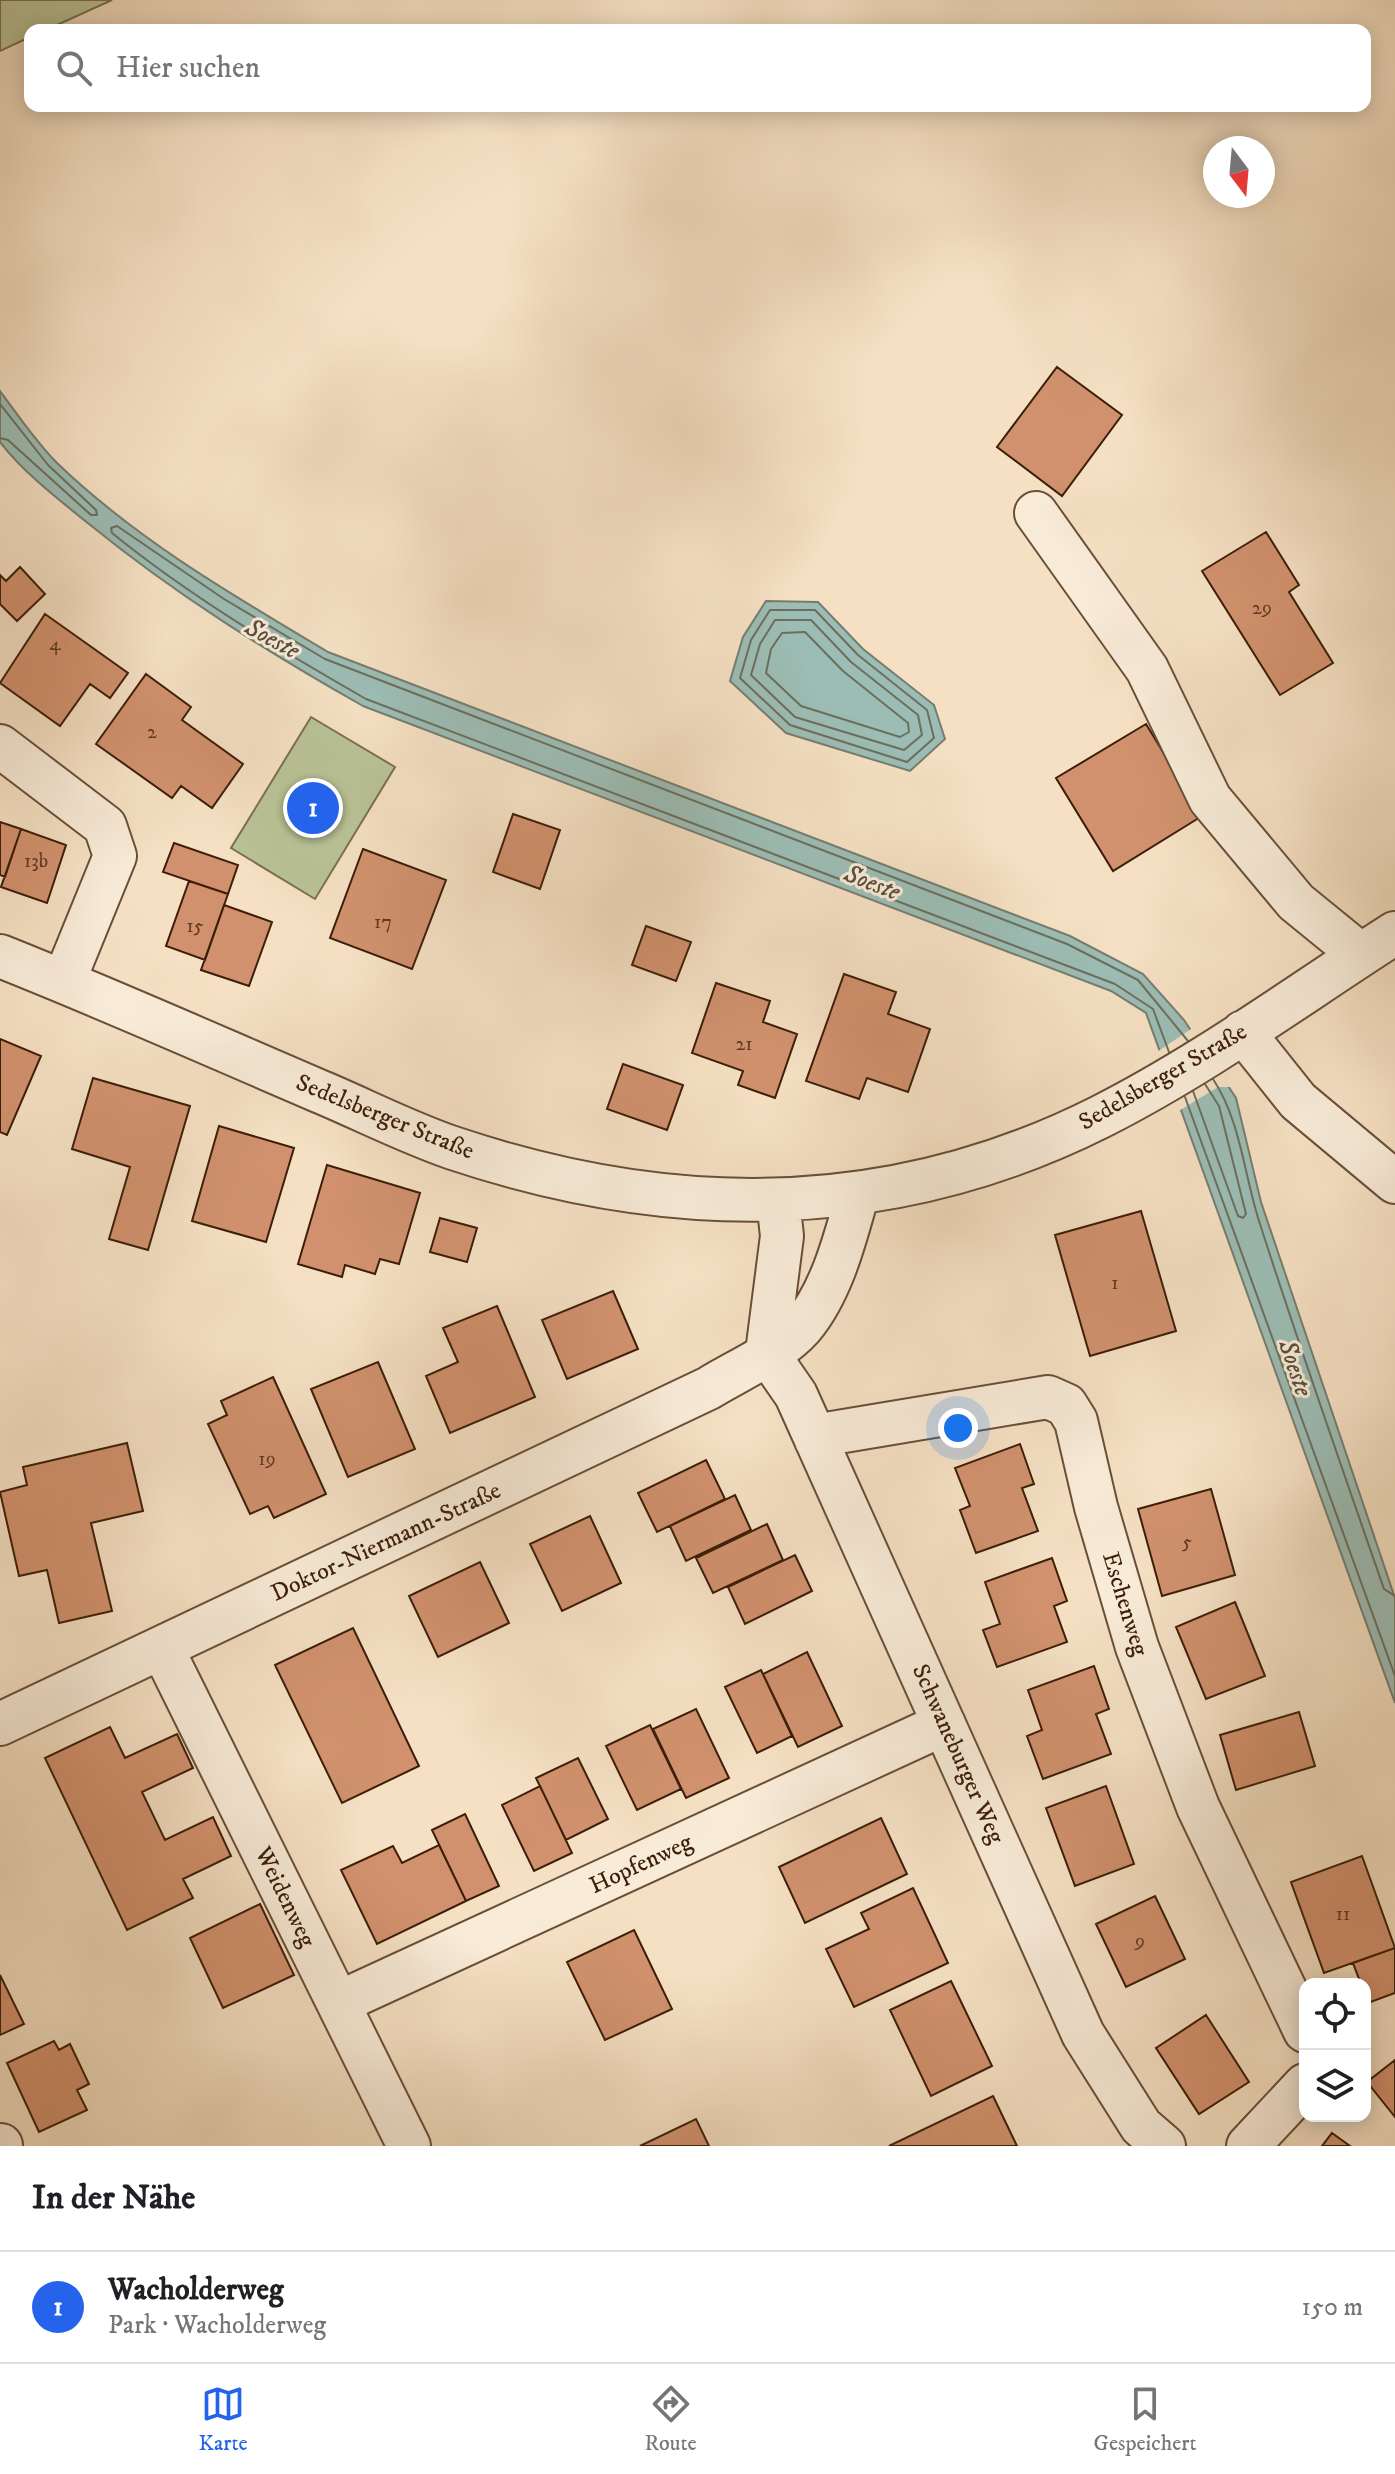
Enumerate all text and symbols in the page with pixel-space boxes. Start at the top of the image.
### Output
search box [24,24,1371,112]
icon: search [52,46,96,90]
text: Hier suchen [116,50,260,87]
north arrow [1203,136,1275,208]
house number: 29 [1252,596,1272,621]
water label: Soeste [238,610,306,668]
house number: 4 [49,632,61,657]
house number: 2 [147,720,157,745]
pin: 1 [287,778,339,838]
house number: 13b [24,849,48,874]
water label: Soeste [838,857,906,909]
house number: 17 [374,910,392,935]
house number: 15 [186,914,204,939]
street label: Sedelsberger Straße [1074,1017,1253,1137]
house number: 21 [735,1032,753,1057]
street label: Sedelsberger Straße [292,1068,478,1166]
house number: 1 [1111,1271,1119,1296]
water label: Soeste [1270,1335,1320,1402]
your location [938,1408,978,1448]
house number: 19 [258,1447,276,1472]
street label: Doktor-Niermann-Straße [266,1476,506,1608]
house number: 5 [1182,1530,1192,1555]
street label: Eschenweg [1095,1548,1155,1660]
street label: Schwaneburger Weg [905,1660,1011,1849]
street label: Hopfenweg [585,1827,698,1901]
street label: Weidenweg [247,1841,322,1953]
house number: 11 [1336,1902,1350,1927]
house number: 9 [1134,1929,1145,1954]
map controls [1299,1978,1371,2122]
button: locate [1299,1978,1371,2050]
button: layers [1299,2050,1371,2122]
text: In der Nähe [32,2177,195,2219]
text: Wacholderweg [108,2272,284,2309]
text: 1 [53,2291,63,2324]
text: 150 m [1302,2291,1363,2324]
text: Park · Wacholderweg [108,2309,326,2342]
tab: Karte [198,2382,248,2457]
tab: Route [645,2382,697,2457]
tab: Gespeichert [1094,2382,1197,2457]

